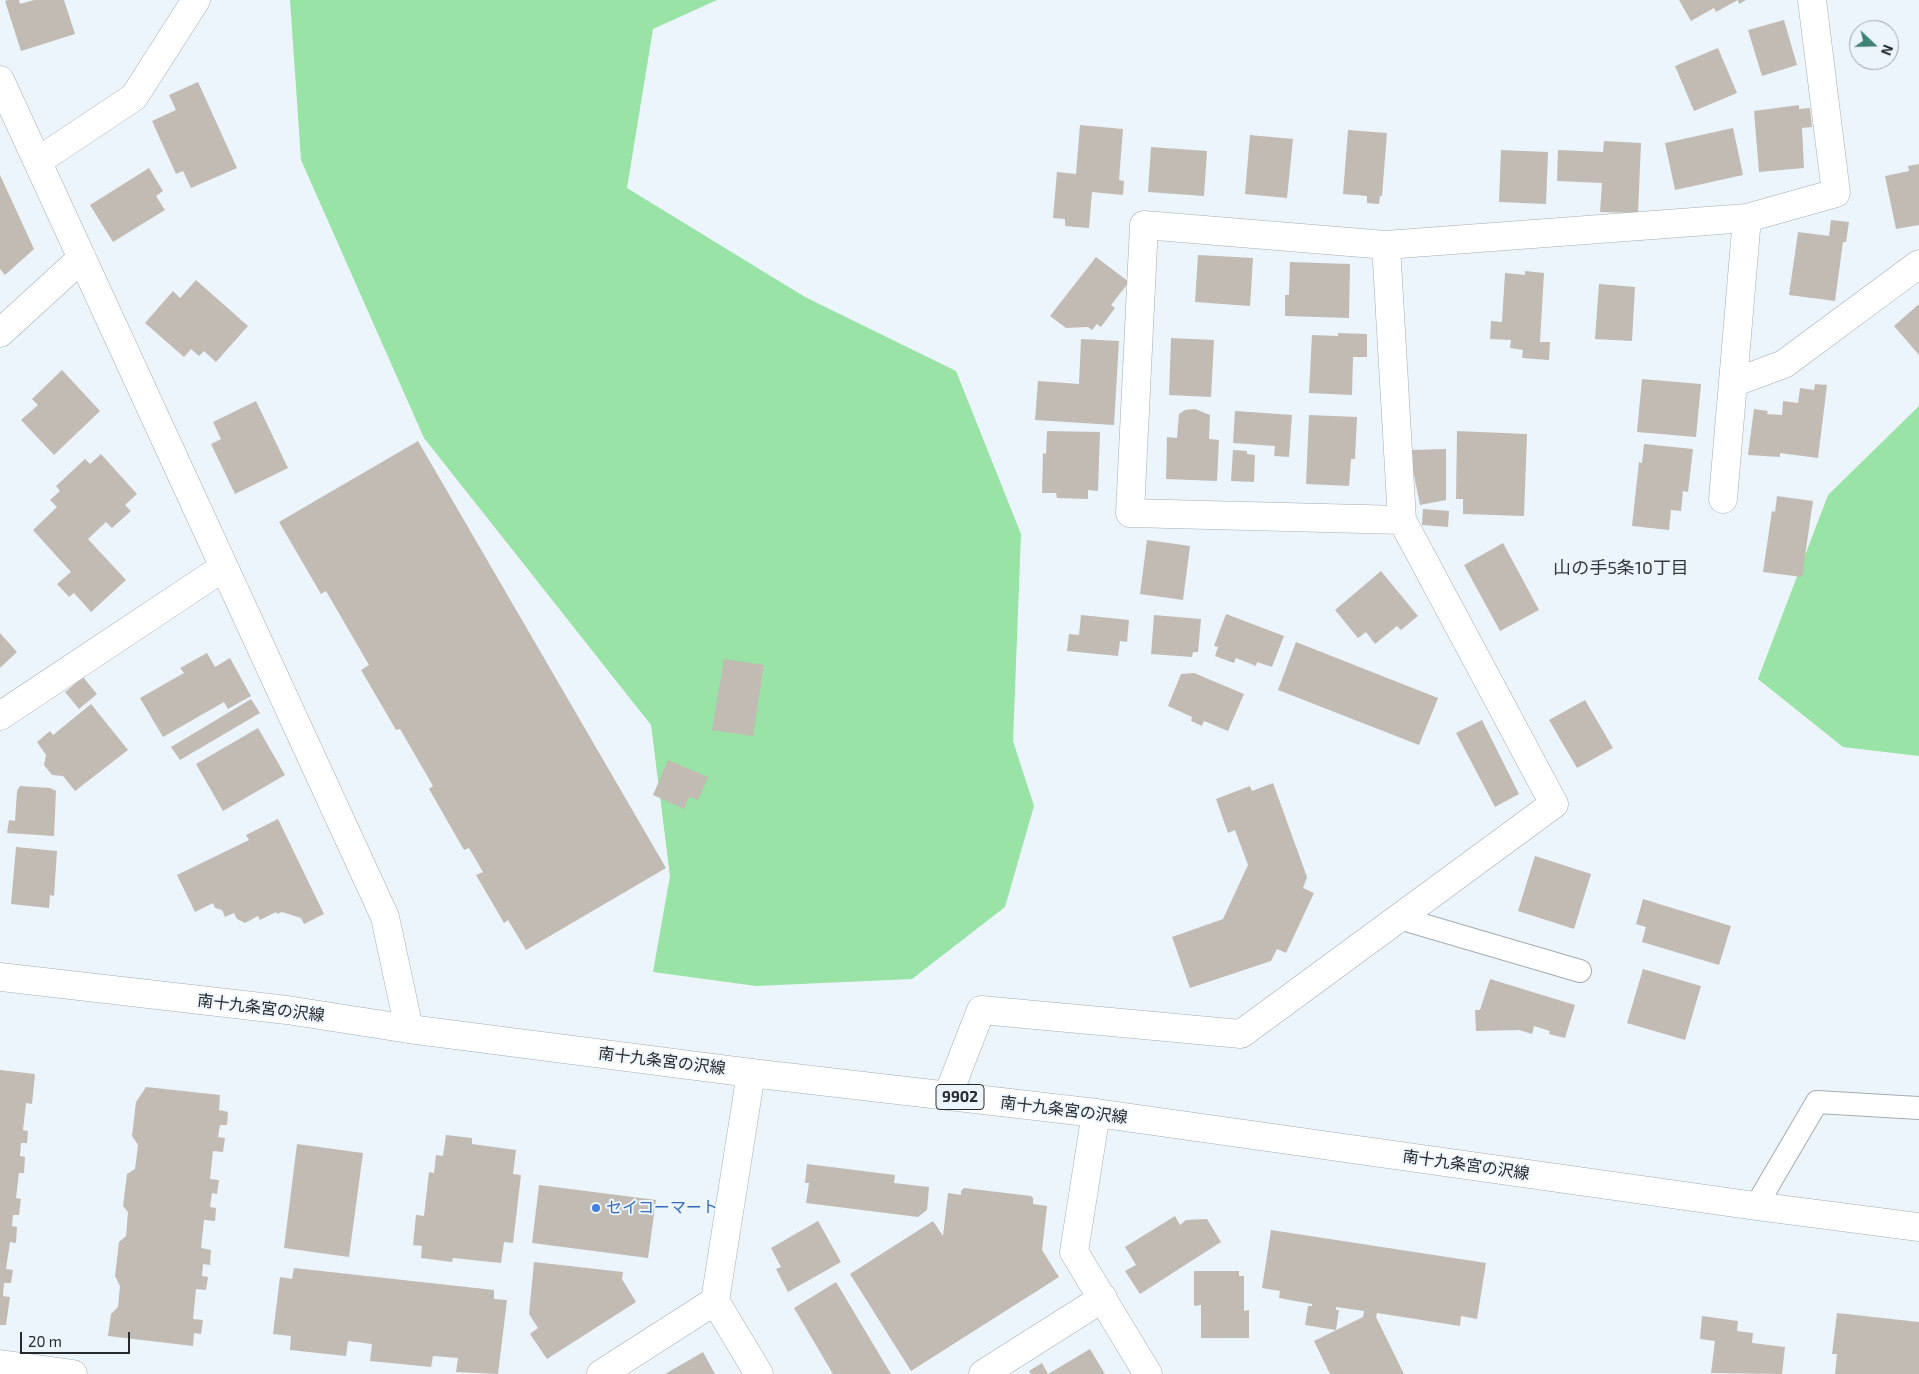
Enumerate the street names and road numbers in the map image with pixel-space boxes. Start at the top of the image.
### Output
street label: 南十九条宮の沢線 [196,991,326,1025]
street label: 南十九条宮の沢線 [597,1044,727,1078]
road number: 9902 [936,1084,984,1110]
street label: 南十九条宮の沢線 [999,1093,1129,1127]
street label: 南十九条宮の沢線 [1401,1147,1531,1183]

